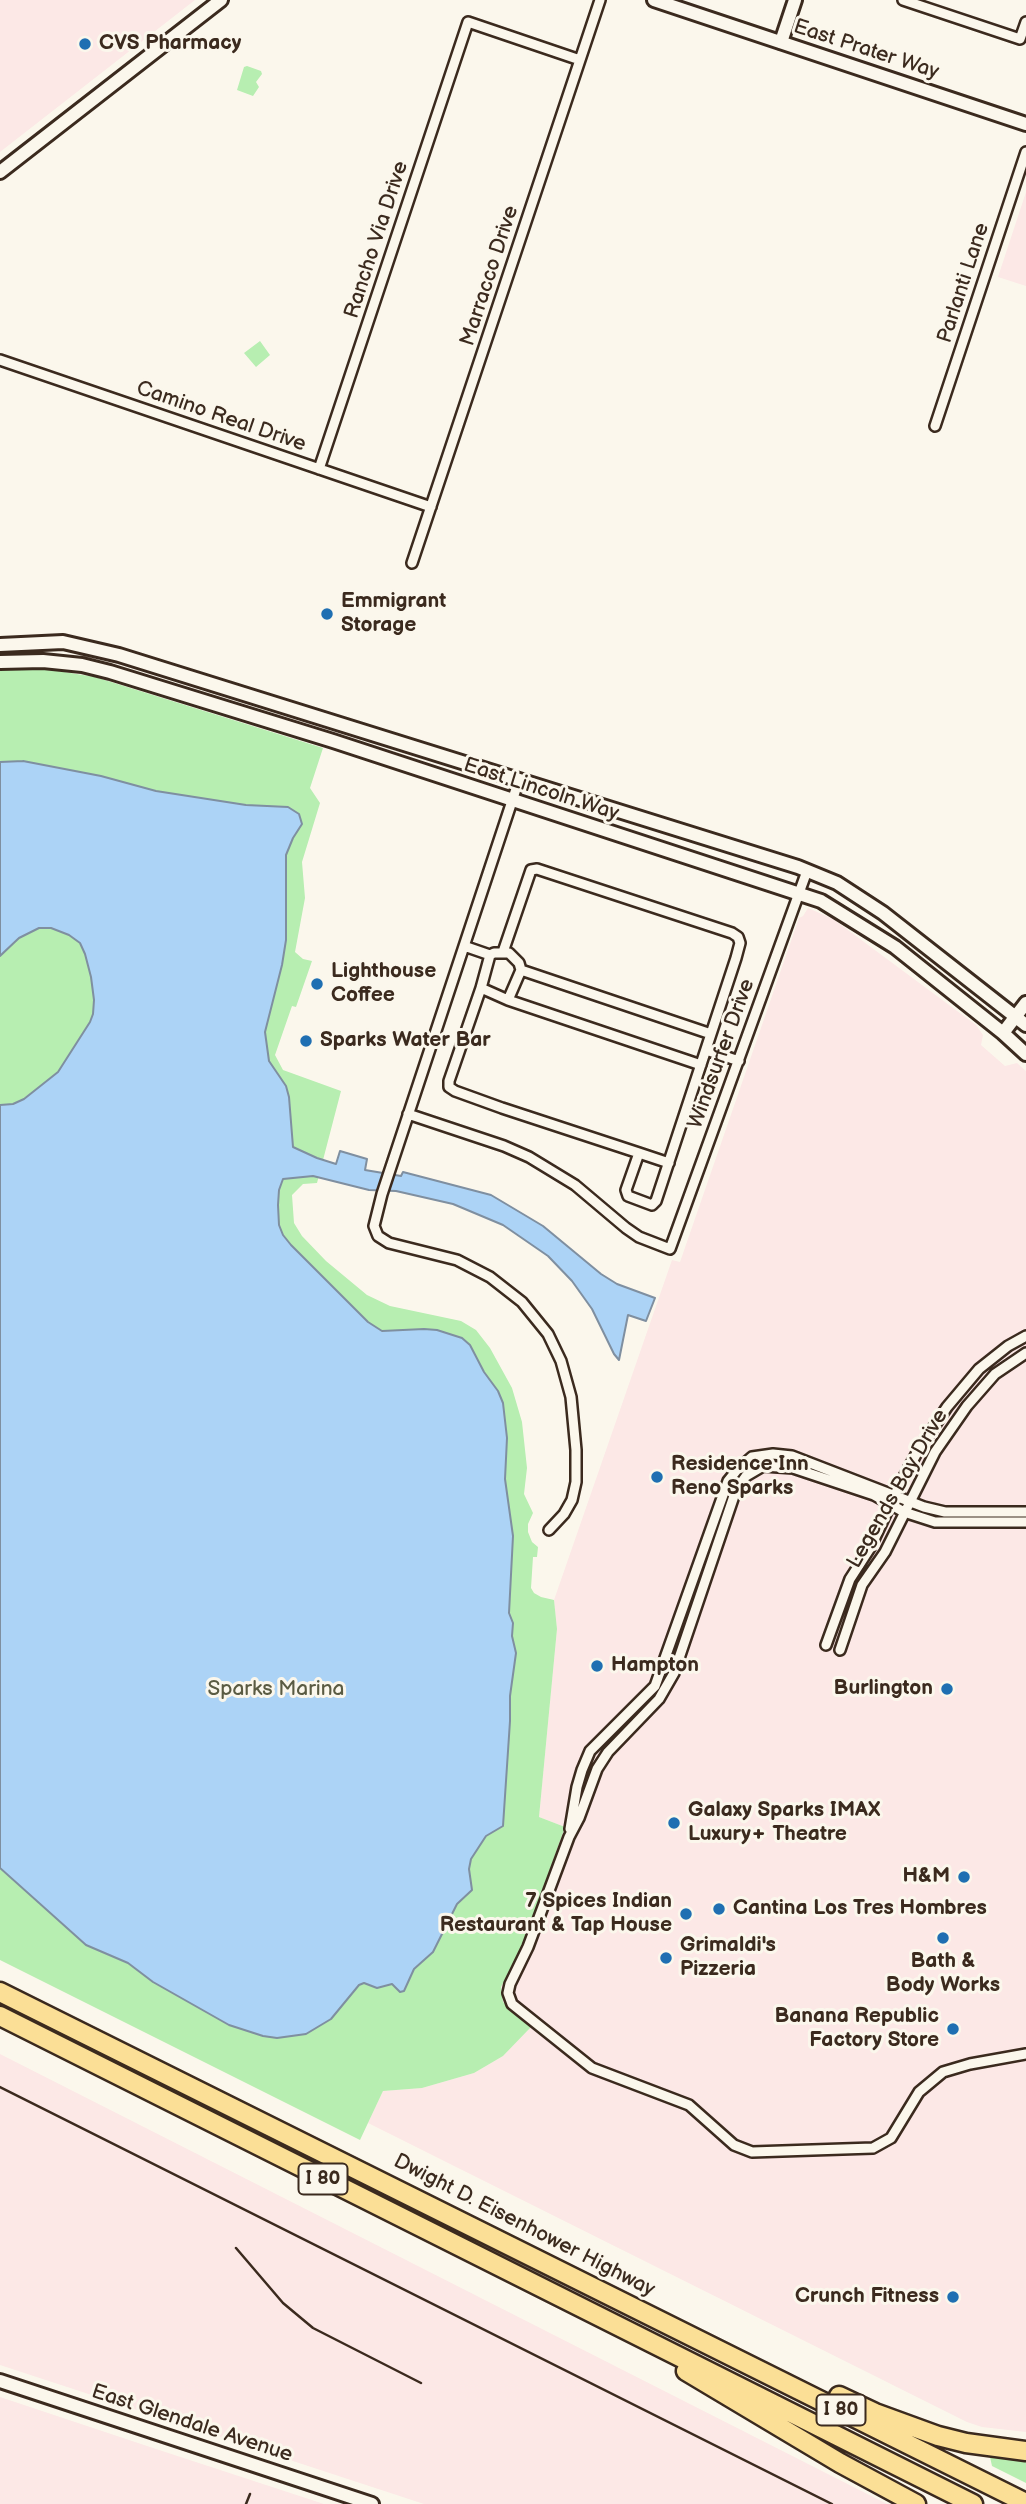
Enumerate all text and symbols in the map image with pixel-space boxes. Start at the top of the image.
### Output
street label: East Prater Way [790,15,942,85]
place label: CVS Pharmacy [99,31,241,57]
marker: CVS Pharmacy [77,36,93,52]
street label: Rancho Via Drive [340,158,414,322]
street label: Marracco Drive [455,203,525,349]
street label: Parlanti Lane [933,220,995,346]
street label: Camino Real Drive [133,376,309,458]
place label: Emmigrant Storage [341,589,446,639]
marker: Emmigrant Storage [319,606,335,622]
street label: East Lincoln Way [460,753,622,827]
place label: Lighthouse Coffee [331,959,436,1009]
marker: Lighthouse Coffee [309,976,325,992]
street label: Windsurfer Drive [683,976,761,1132]
place label: Sparks Water Bar [320,1028,491,1054]
marker: Sparks Water Bar [298,1033,314,1049]
street label: Legends Bay Drive [842,1405,954,1573]
place label: Residence Inn Reno Sparks [671,1452,809,1502]
marker: Residence Inn Reno Sparks [649,1469,665,1485]
place label: Hampton [611,1653,699,1679]
marker: Hampton [589,1658,605,1674]
place label: Burlington [834,1676,933,1702]
park label: Sparks Marina [208,1677,344,1703]
marker: Burlington [939,1681,955,1697]
place label: Galaxy Sparks IMAX Luxury+ Theatre [688,1798,880,1848]
marker: Galaxy Sparks IMAX Luxury+ Theatre [666,1815,682,1831]
place label: H&M [902,1864,950,1890]
marker: H&M [956,1869,972,1885]
place label: 7 Spices Indian Restaurant & Tap House [440,1889,672,1939]
place label: Cantina Los Tres Hombres [733,1896,987,1922]
marker: Cantina Los Tres Hombres [711,1901,727,1917]
marker: 7 Spices Indian Restaurant & Tap House [678,1906,694,1922]
marker: Bath & Body Works [935,1930,951,1946]
place label: Grimaldi's Pizzeria [680,1933,776,1983]
place label: Bath & Body Works [886,1949,1000,1999]
marker: Grimaldi's Pizzeria [658,1950,674,1966]
place label: Banana Republic Factory Store [774,2004,939,2054]
marker: Banana Republic Factory Store [945,2021,961,2037]
street label: Dwight D. Eisenhower Highway [389,2149,659,2303]
road number: I 80 [298,2164,348,2194]
place label: Crunch Fitness [795,2284,939,2310]
marker: Crunch Fitness [945,2289,961,2305]
street label: East Glendale Avenue [88,2380,296,2468]
road number: I 80 [816,2394,866,2426]

